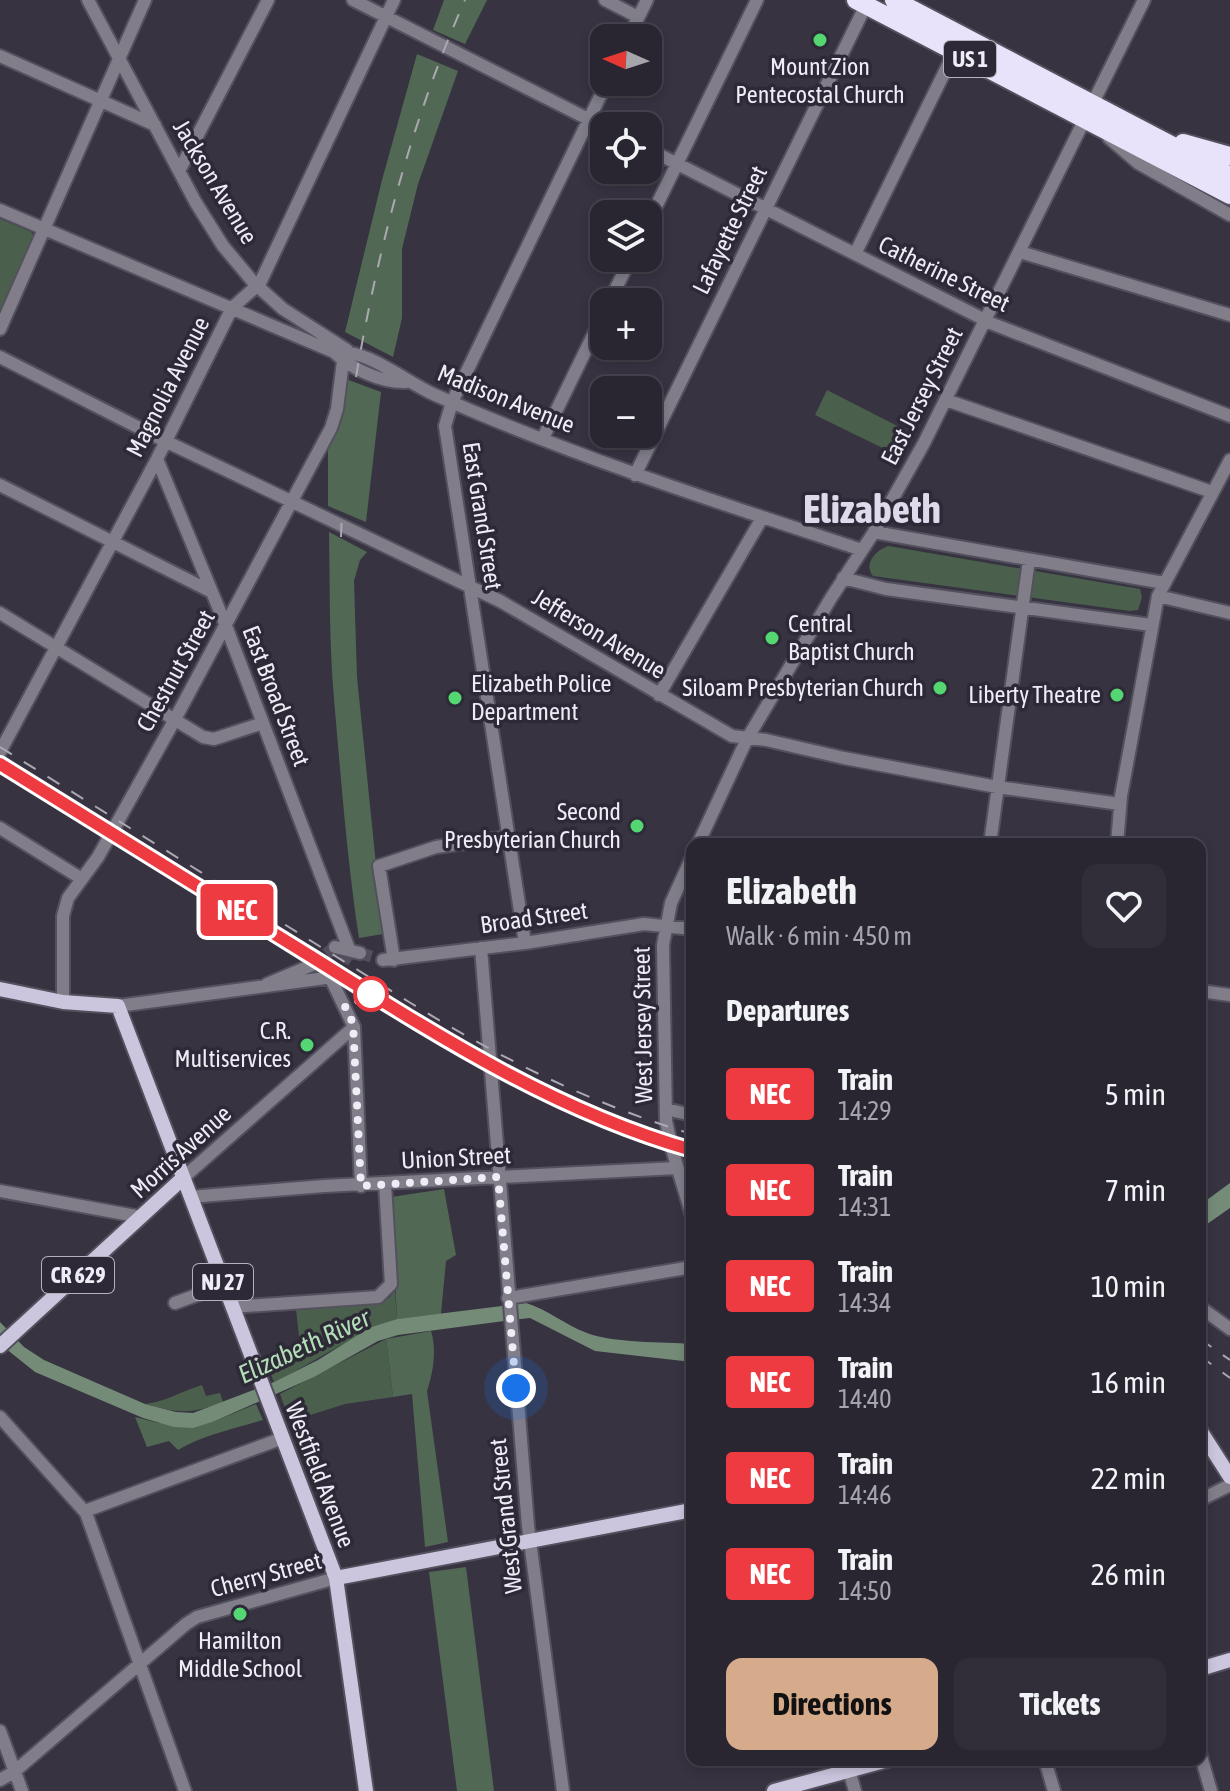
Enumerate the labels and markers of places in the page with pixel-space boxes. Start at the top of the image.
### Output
marker: Mount Zion Pentecostal Church [811,31,829,49]
place label: Mount Zion Pentecostal Church [735,53,905,108]
place label: Central Baptist Church [788,610,915,665]
marker: Central Baptist Church [763,629,781,647]
place label: Elizabeth Police Department [471,670,611,725]
place label: Siloam Presbyterian Church [682,674,924,701]
marker: Siloam Presbyterian Church [931,679,949,697]
place label: Liberty Theatre [968,681,1101,708]
marker: Liberty Theatre [1108,686,1126,704]
marker: Elizabeth Police Department [446,689,464,707]
place label: Second Presbyterian Church [444,798,621,853]
marker: Second Presbyterian Church [628,817,646,835]
unlabelled marker [354,977,388,1011]
place label: C.R. Multiservices [174,1017,291,1072]
marker: C.R. Multiservices [298,1036,316,1054]
marker: Hamilton Middle School [231,1605,249,1623]
place label: Hamilton Middle School [178,1627,303,1682]

